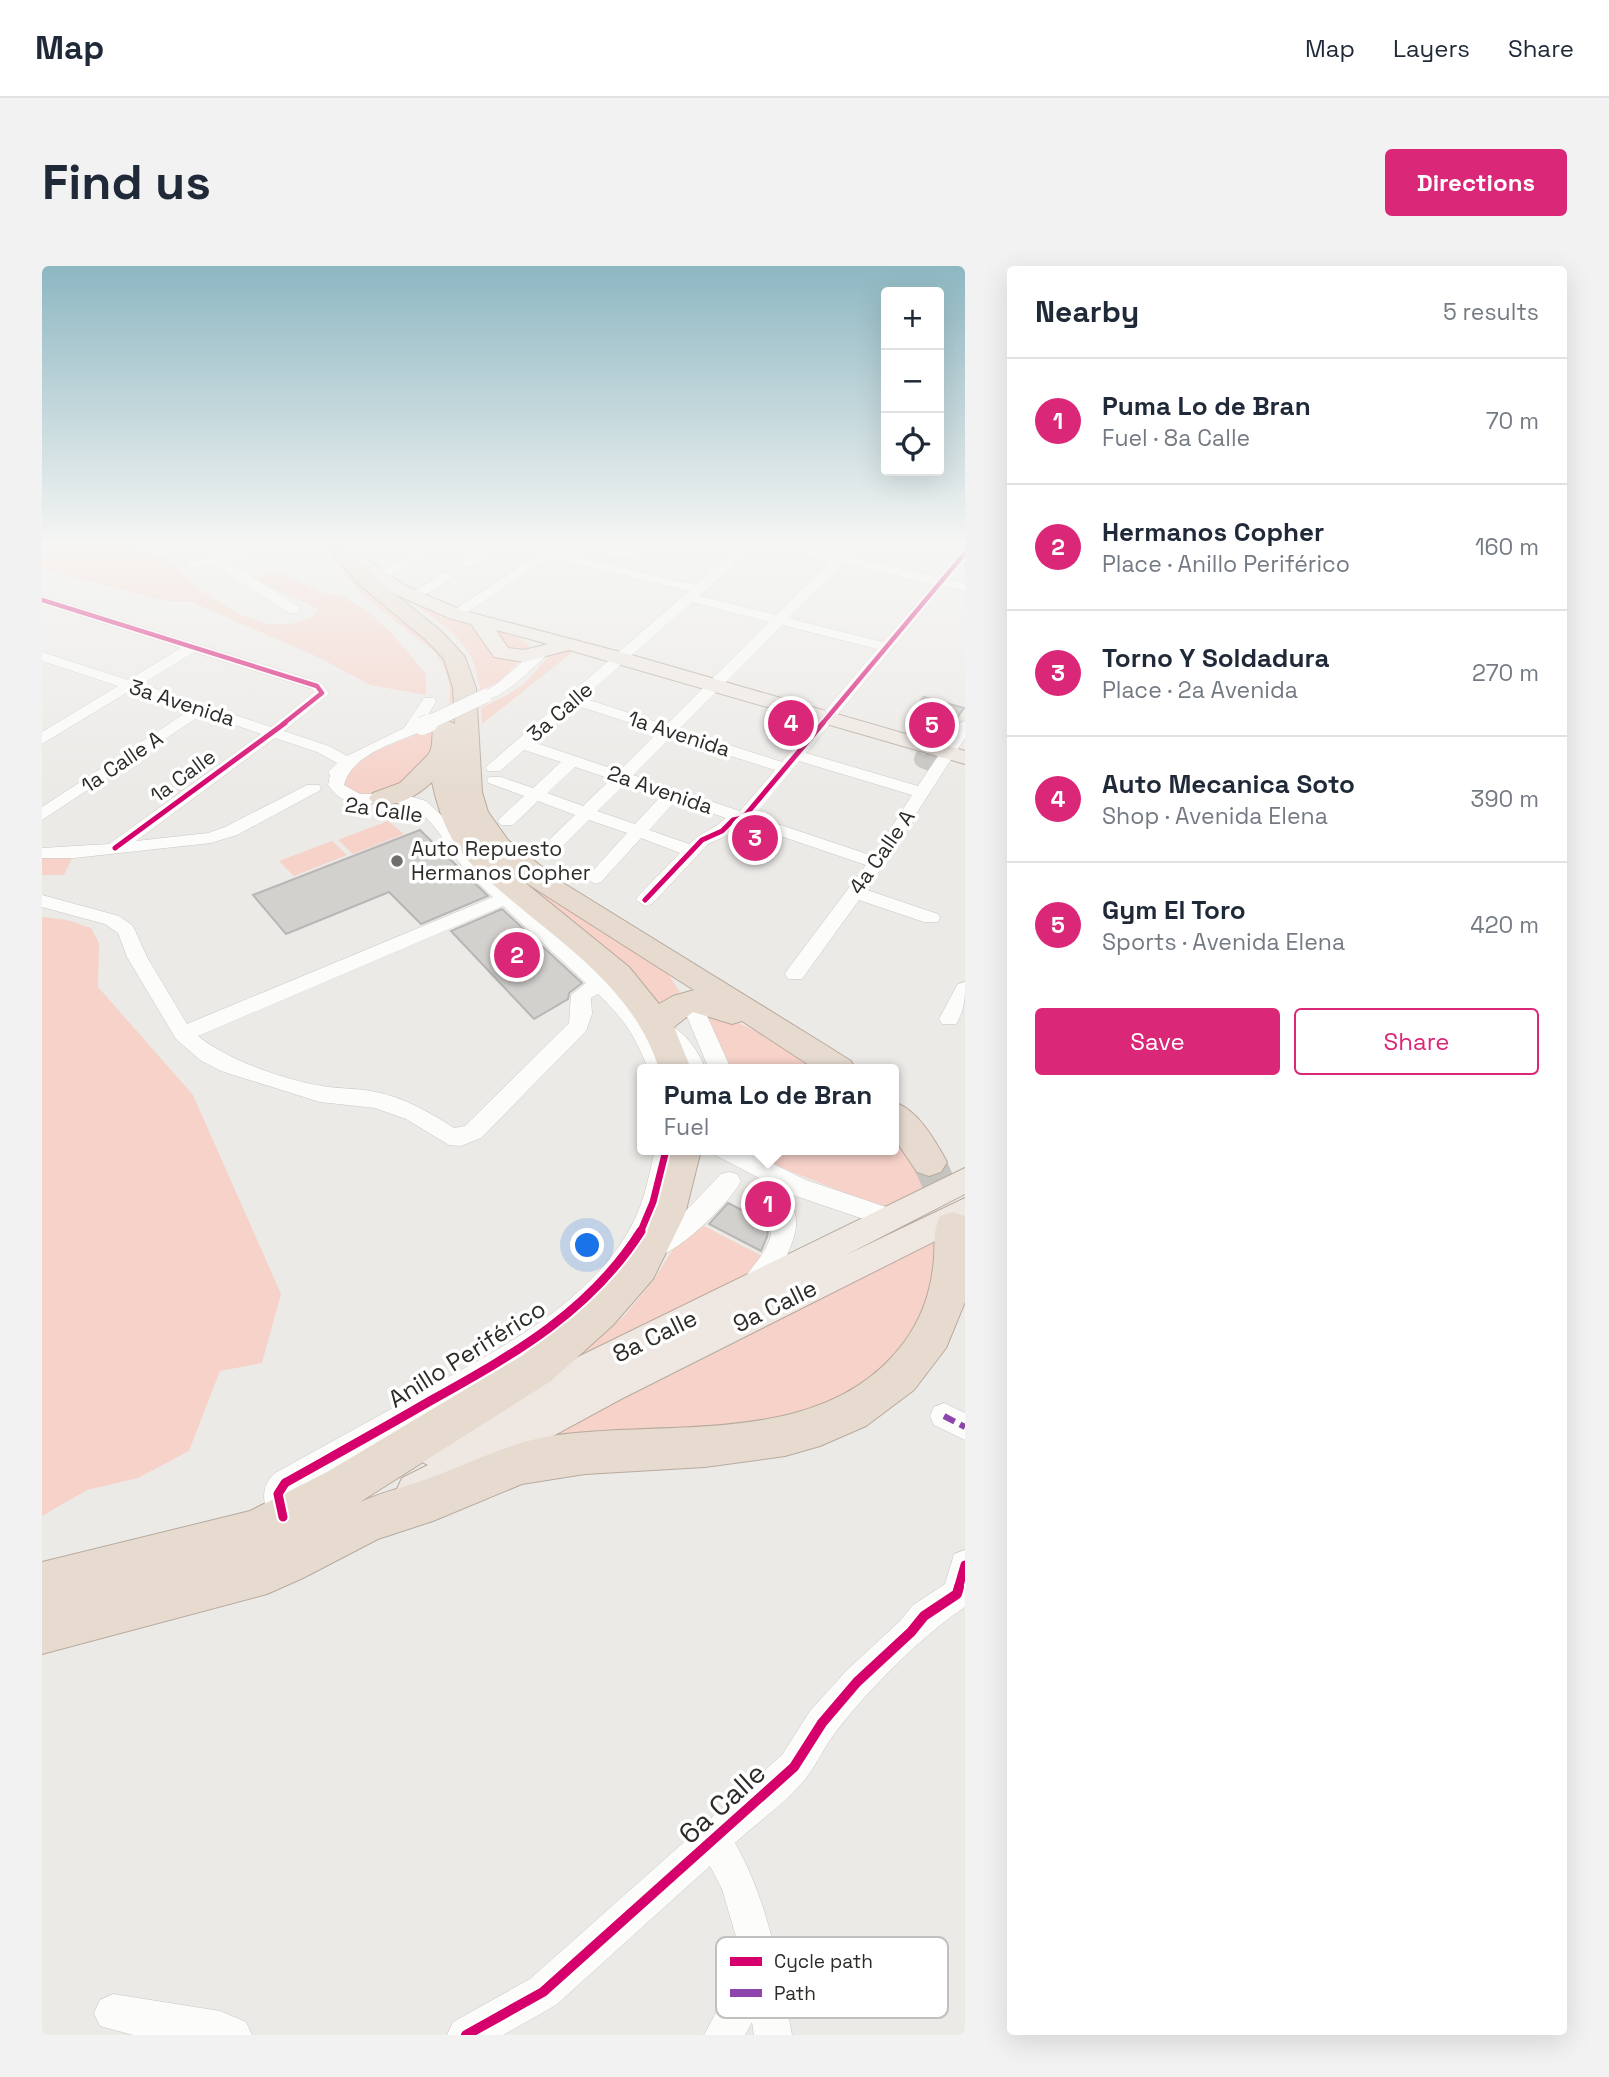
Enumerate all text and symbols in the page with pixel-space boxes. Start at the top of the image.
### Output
text: Map [35,27,104,69]
text: Map [1305,33,1355,64]
text: Layers [1393,33,1470,64]
text: Share [1508,33,1574,64]
button: Directions [1385,149,1567,216]
text: Find us [42,151,211,213]
map controls [881,287,944,476]
button: + [881,287,944,350]
text: Nearby [1035,292,1139,331]
text: 5 results [1443,297,1539,327]
button: − [881,350,944,413]
text: Puma Lo de Bran [1102,389,1311,423]
text: 1 [1053,406,1063,436]
text: 70 m [1486,406,1539,436]
button: locate [881,413,944,476]
text: Fuel · 8a Calle [1102,423,1250,453]
text: Hermanos Copher [1102,515,1324,549]
text: 2 [1051,532,1065,562]
text: 160 m [1475,532,1539,562]
text: Place · Anillo Periférico [1102,549,1350,579]
text: Torno Y Soldadura [1102,641,1329,675]
text: 3 [1051,658,1065,688]
text: 270 m [1472,658,1539,688]
street label: 3a Avenida [126,673,238,732]
text: Place · 2a Avenida [1102,675,1298,705]
street label: 3a Calle [521,676,598,748]
pin: 4 [768,697,814,749]
pin: 5 [909,699,955,751]
street label: 1a Avenida [625,704,734,763]
street label: 1a Calle A [76,724,168,799]
street label: 1a Calle [145,743,221,808]
street label: 2a Avenida [604,759,716,820]
text: Auto Mecanica Soto [1102,767,1355,801]
text: 4 [1051,784,1065,814]
text: 390 m [1471,784,1539,814]
street label: 2a Calle [343,791,425,828]
text: Shop · Avenida Elena [1102,801,1328,831]
street label: 4a Calle A [843,804,921,899]
pin: 3 [732,812,778,864]
place label: Auto Repuesto Hermanos Copher [411,835,591,886]
marker: Auto Repuesto Hermanos Copher [389,853,405,869]
text: Gym El Toro [1102,893,1246,927]
text: 5 [1051,910,1065,940]
text: 420 m [1470,910,1539,940]
text: Sports · Avenida Elena [1102,927,1345,957]
pin: 2 [494,929,540,981]
button: Save [1035,1008,1280,1075]
button: Share [1294,1008,1539,1075]
popup [637,1064,899,1155]
text: Puma Lo de Bran [664,1078,872,1112]
text: Fuel [664,1112,709,1142]
pin: 1 [745,1178,791,1230]
your location [570,1228,604,1262]
street label: 9a Calle [728,1272,822,1339]
street label: Anillo Periférico [382,1293,551,1414]
street label: 8a Calle [607,1302,702,1369]
street label: 6a Calle [671,1755,773,1851]
legend [716,1937,948,2018]
text: Cycle path [774,1949,873,1974]
text: Path [774,1981,816,2006]

